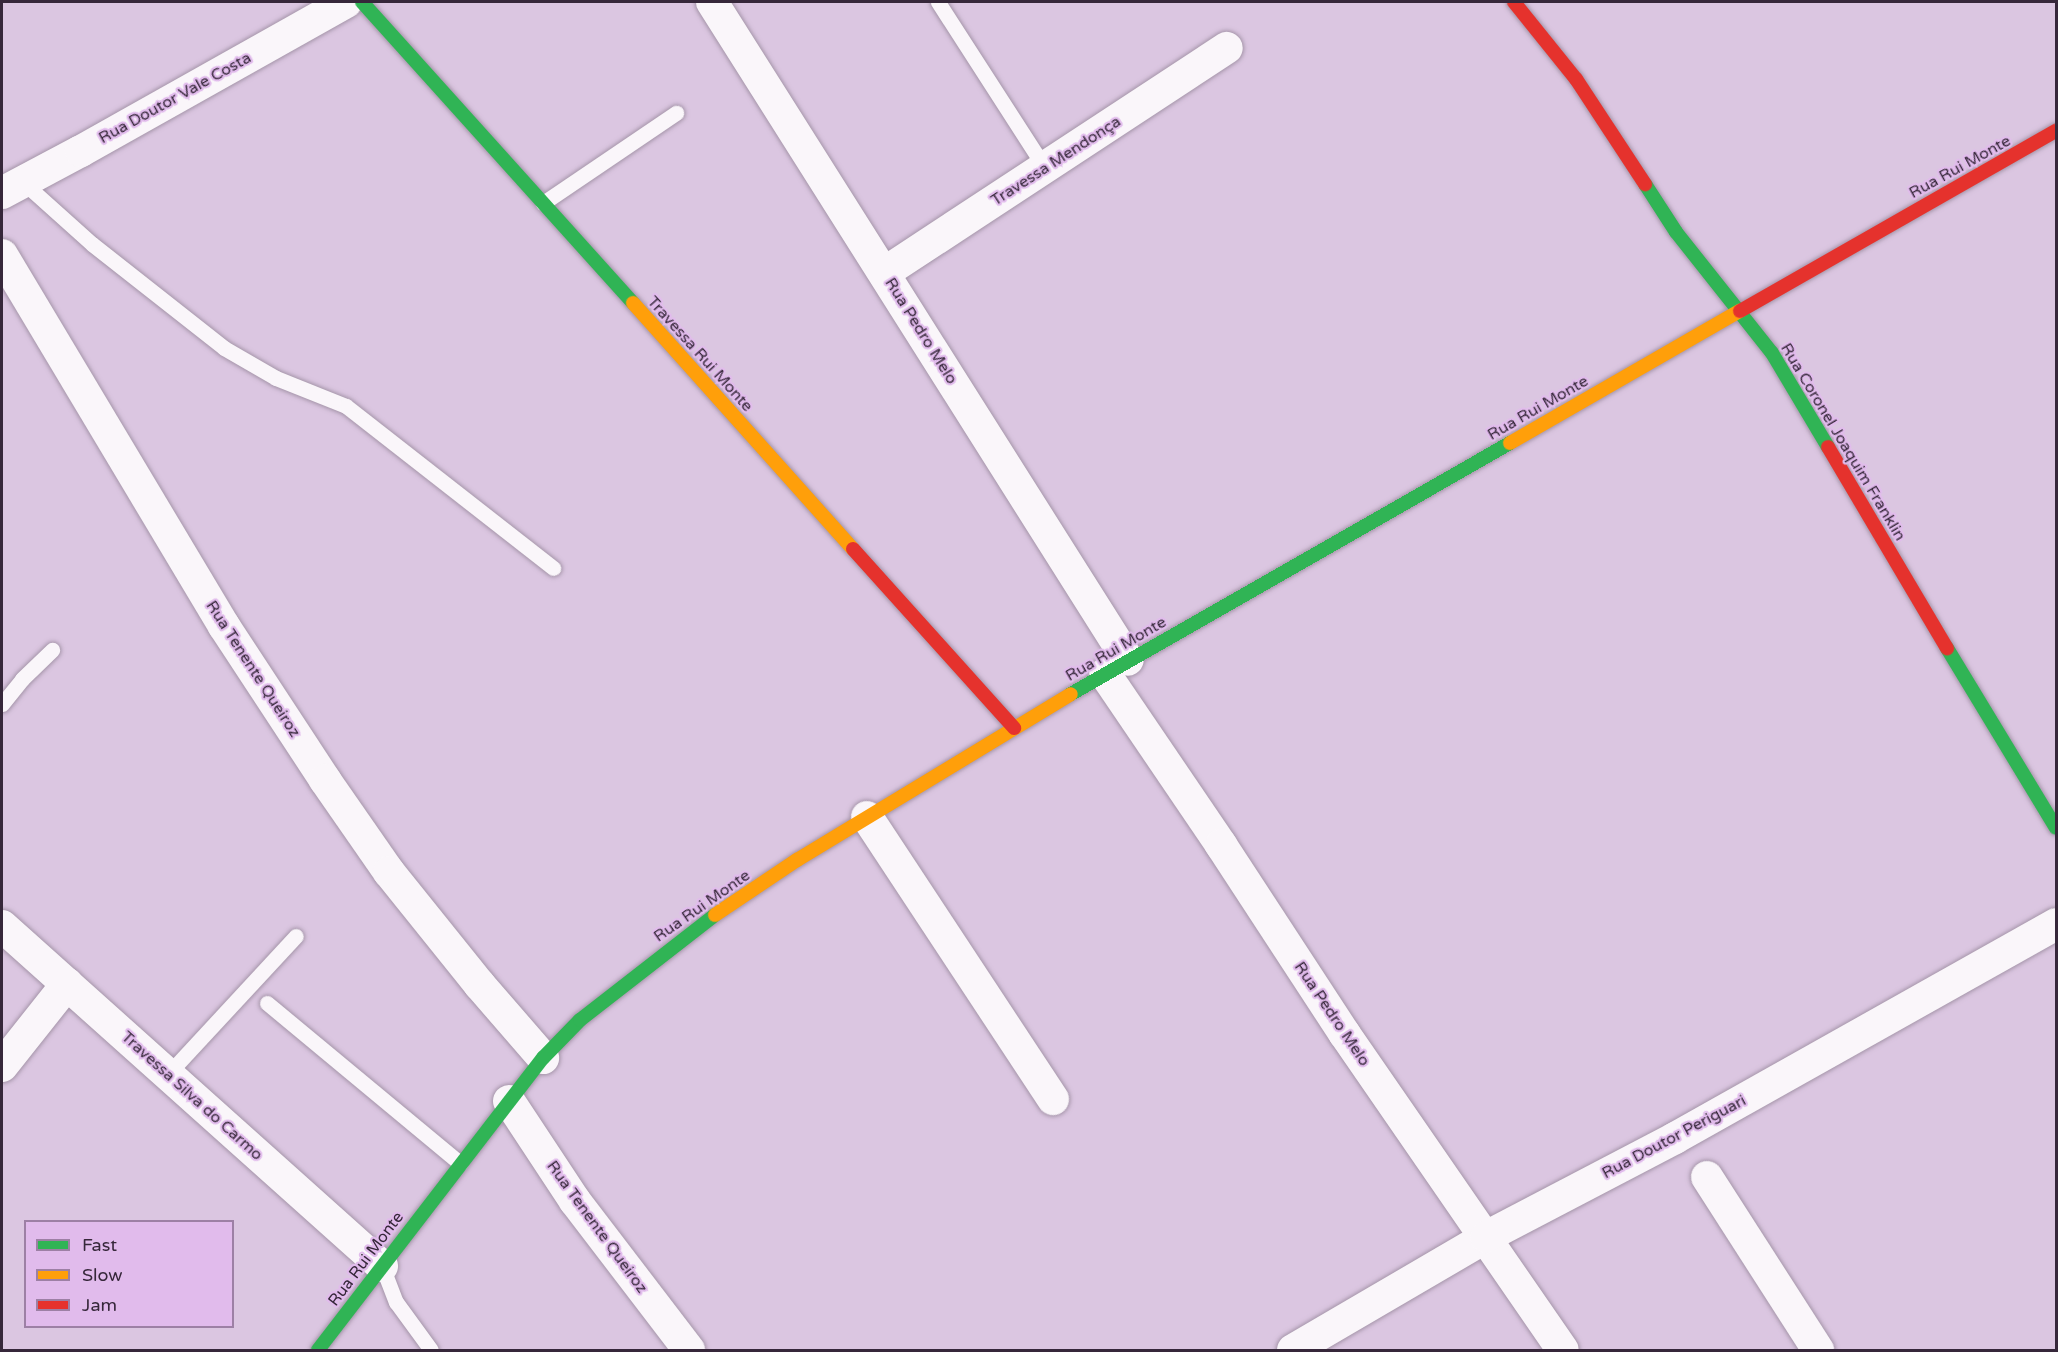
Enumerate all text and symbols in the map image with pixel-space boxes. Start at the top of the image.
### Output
street label: Rua Doutor Vale Costa [95,48,255,148]
street label: Travessa Mendonça [988,112,1124,210]
street label: Rua Rui Monte [1906,131,2014,203]
street label: Rua Pedro Melo [881,274,961,388]
street label: Travessa Rui Monte [643,292,757,416]
street label: Rua Coronel Joaquim Franklin [1776,340,1910,544]
street label: Rua Rui Monte [1484,371,1592,445]
street label: Rua Tenente Queiroz [202,597,304,741]
street label: Rua Rui Monte [1062,612,1170,686]
street label: Rua Rui Monte [650,866,754,946]
street label: Rua Pedro Melo [1290,958,1374,1070]
street label: Travessa Silva do Carmo [117,1027,267,1165]
street label: Rua Doutor Periguari [1599,1091,1749,1183]
street label: Rua Tenente Queiroz [543,1157,651,1297]
street label: Rua Rui Monte [324,1208,408,1310]
legend [24,1220,234,1328]
text: Fast [82,1234,117,1256]
text: Slow [82,1264,123,1286]
text: Jam [82,1294,117,1316]

